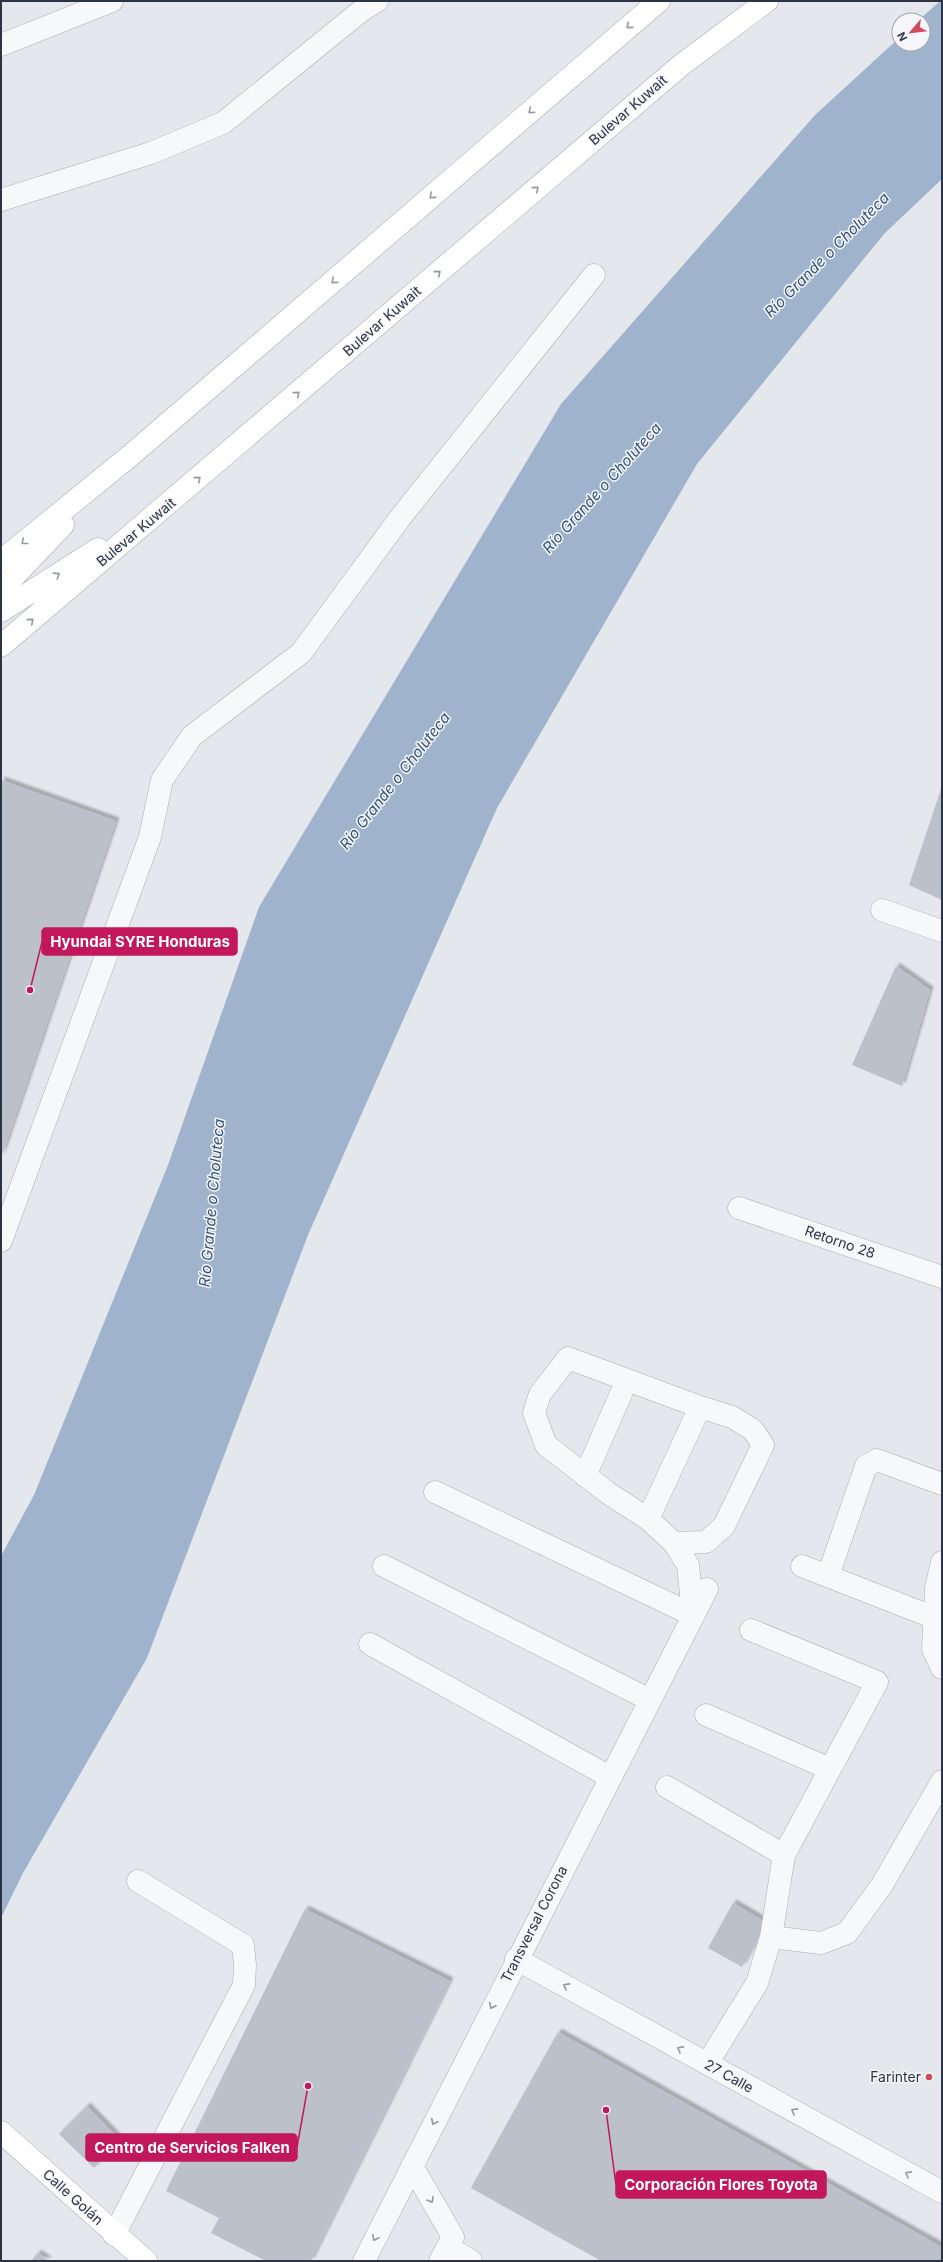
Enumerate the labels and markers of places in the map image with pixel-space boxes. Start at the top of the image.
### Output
callout: Hyundai SYRE Honduras [42,928,237,955]
place label: Farinter [870,2068,921,2085]
marker: Farinter [924,2072,934,2082]
callout: Centro de Servicios Falken [86,2134,297,2161]
callout: Corporación Flores Toyota [616,2171,826,2198]

